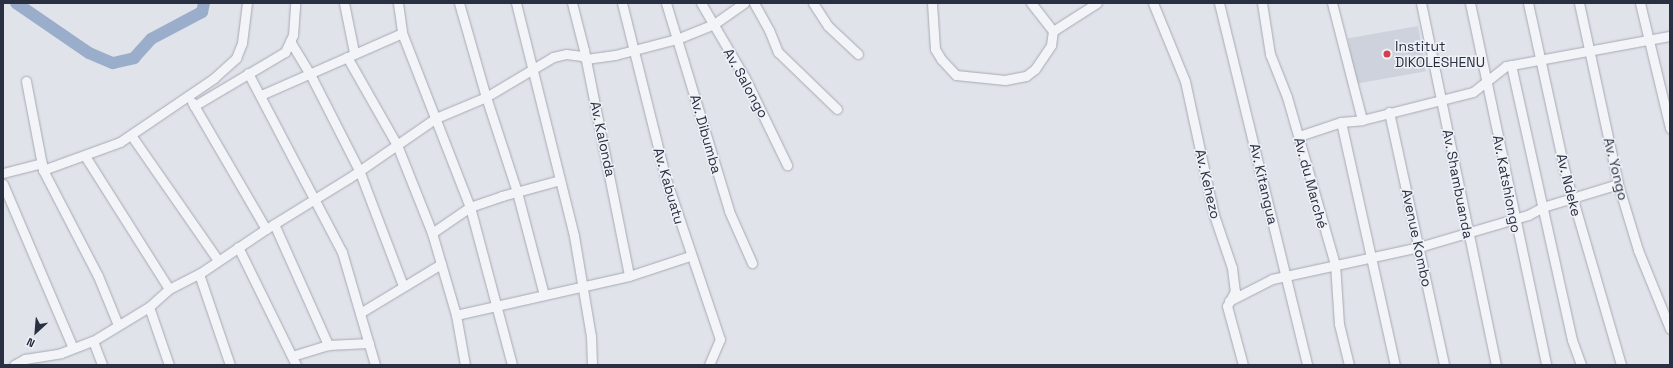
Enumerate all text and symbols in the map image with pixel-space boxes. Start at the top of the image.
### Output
place label: Institut DIKOLESHENU [1395,38,1485,70]
street label: Av. Salongo [720,45,772,121]
marker: Institut DIKOLESHENU [1382,49,1392,59]
street label: Av. Dibumba [687,92,725,176]
street label: Av. Kalonda [587,100,619,178]
street label: Av. Shambuanda [1439,128,1477,240]
street label: Av. Katshiongo [1489,134,1525,234]
street label: Av. du Marché [1291,135,1331,231]
street label: Av. Yongo [1600,136,1632,202]
street label: Av. Kitangua [1246,142,1282,226]
street label: Av. Kabuatu [650,146,688,226]
street label: Av. Kehezo [1192,147,1224,221]
street label: Av. Ndeke [1553,152,1585,218]
street label: Avenue Kombo [1398,188,1436,288]
north arrow [16,312,56,352]
text: N [24,335,37,351]

